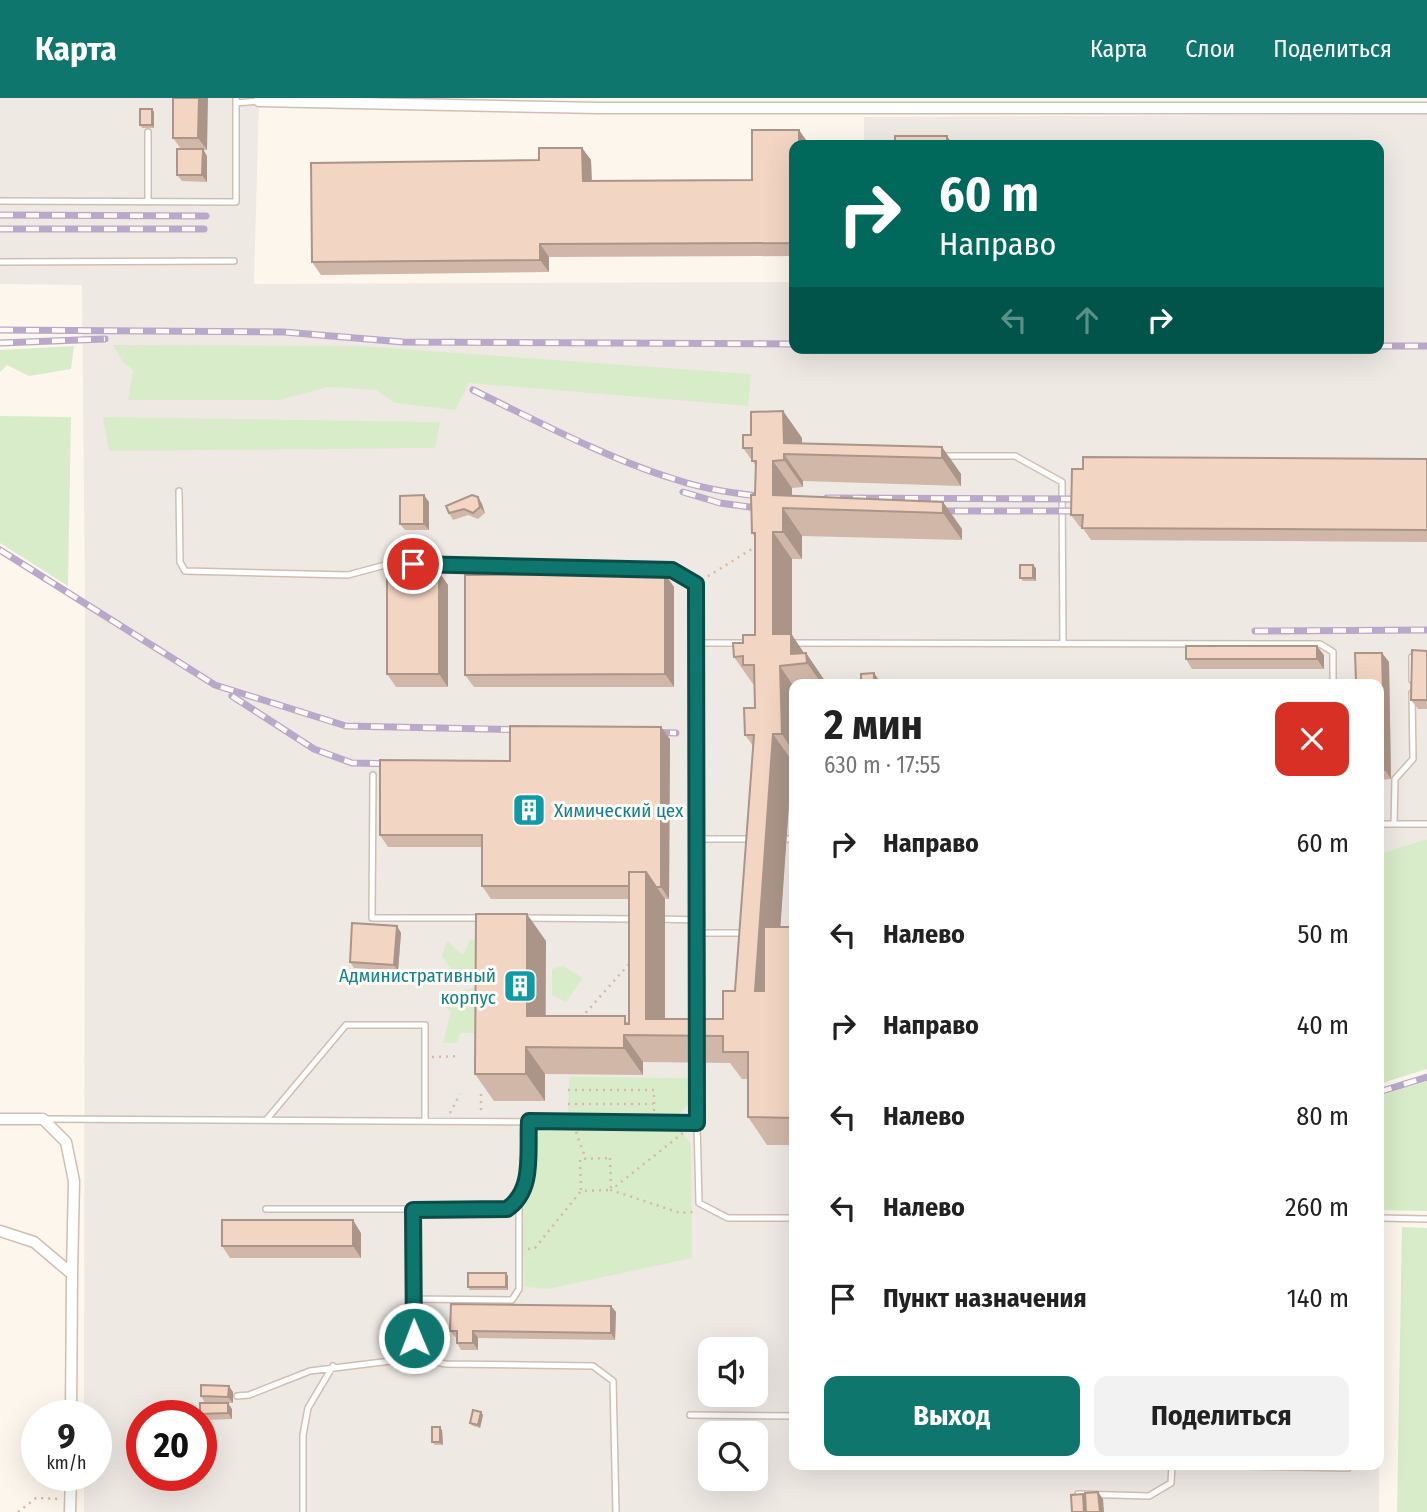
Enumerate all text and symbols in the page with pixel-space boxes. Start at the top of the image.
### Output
text: Карта [35,29,117,69]
text: Карта [1090,35,1147,63]
text: Слои [1185,35,1235,63]
text: Поделиться [1273,35,1392,63]
text: 60 m [939,165,1039,224]
icon: right [824,168,915,259]
text: Направо [939,225,1056,263]
icon: left [995,301,1033,339]
icon: ahead [1068,301,1106,339]
icon: right [1141,301,1179,339]
pin [383,534,443,594]
icon: arrive [394,545,432,583]
text: 2 мин [824,700,923,750]
button: close [1275,702,1349,776]
text: 630 m · 17:55 [824,751,941,779]
building icon: Химический цех [510,791,548,829]
place label: Химический цех [554,799,684,822]
icon: right [824,825,862,863]
text: Направо [883,828,979,859]
text: 60 m [1296,828,1349,859]
icon: left [824,916,862,954]
text: Налево [883,919,965,950]
text: 50 m [1297,919,1349,950]
place label: Административный корпус [339,964,496,1009]
building icon: Административный корпус [501,967,539,1005]
icon: right [824,1007,862,1045]
text: Направо [883,1010,979,1041]
text: 40 m [1297,1010,1349,1041]
icon: left [824,1098,862,1136]
text: Налево [883,1101,965,1132]
text: 80 m [1296,1101,1349,1132]
icon: left [824,1189,862,1227]
text: Налево [883,1192,965,1223]
text: 260 m [1285,1192,1349,1223]
icon: arrive [824,1280,862,1318]
text: Пункт назначения [883,1283,1087,1314]
text: 140 m [1287,1283,1349,1314]
position arrow [377,1301,451,1375]
map controls [698,1337,768,1491]
button: sound [698,1337,768,1407]
button: Выход [824,1376,1080,1456]
button: Поделиться [1094,1376,1349,1456]
speed limit sign: 20 [126,1400,217,1491]
text: 9 [57,1415,76,1457]
button: search [698,1421,768,1491]
text: km/h [46,1452,87,1474]

